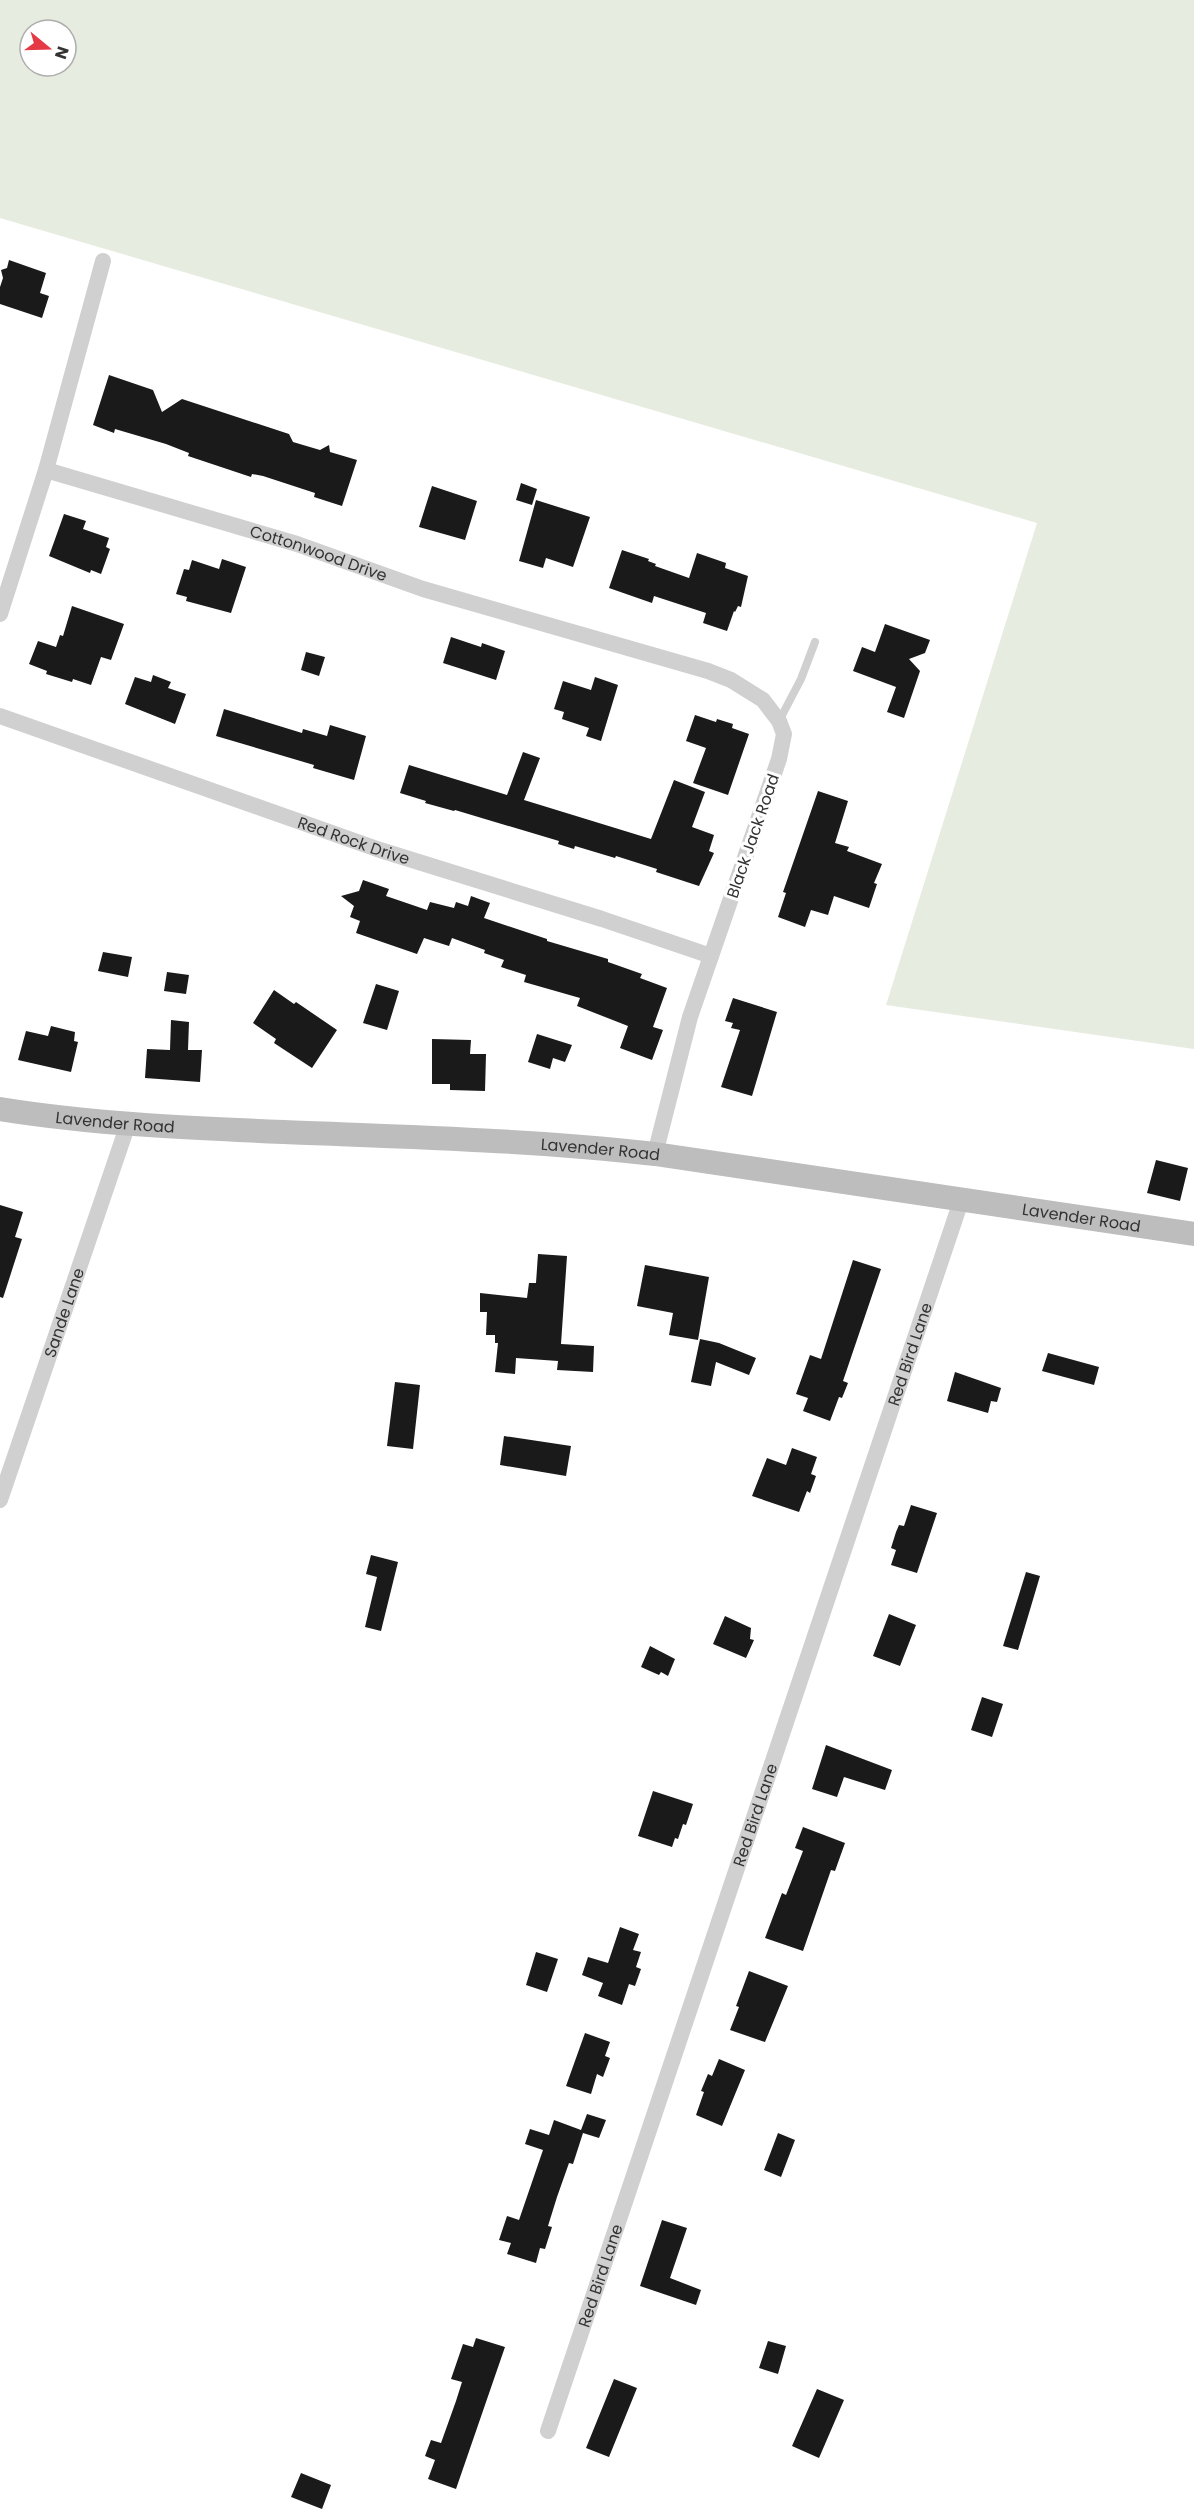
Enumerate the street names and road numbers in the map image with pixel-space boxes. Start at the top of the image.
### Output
street label: Cottonwood Drive [247,519,391,587]
street label: Black Jack Road [721,771,785,901]
street label: Red Rock Drive [295,810,413,870]
street label: Lavender Road [54,1105,175,1138]
street label: Lavender Road [540,1132,661,1166]
street label: Lavender Road [1021,1197,1142,1237]
street label: Sande Lane [38,1265,90,1360]
street label: Red Bird Lane [882,1299,938,1409]
street label: Red Bird Lane [727,1760,783,1869]
street label: Red Bird Lane [572,2221,628,2330]

